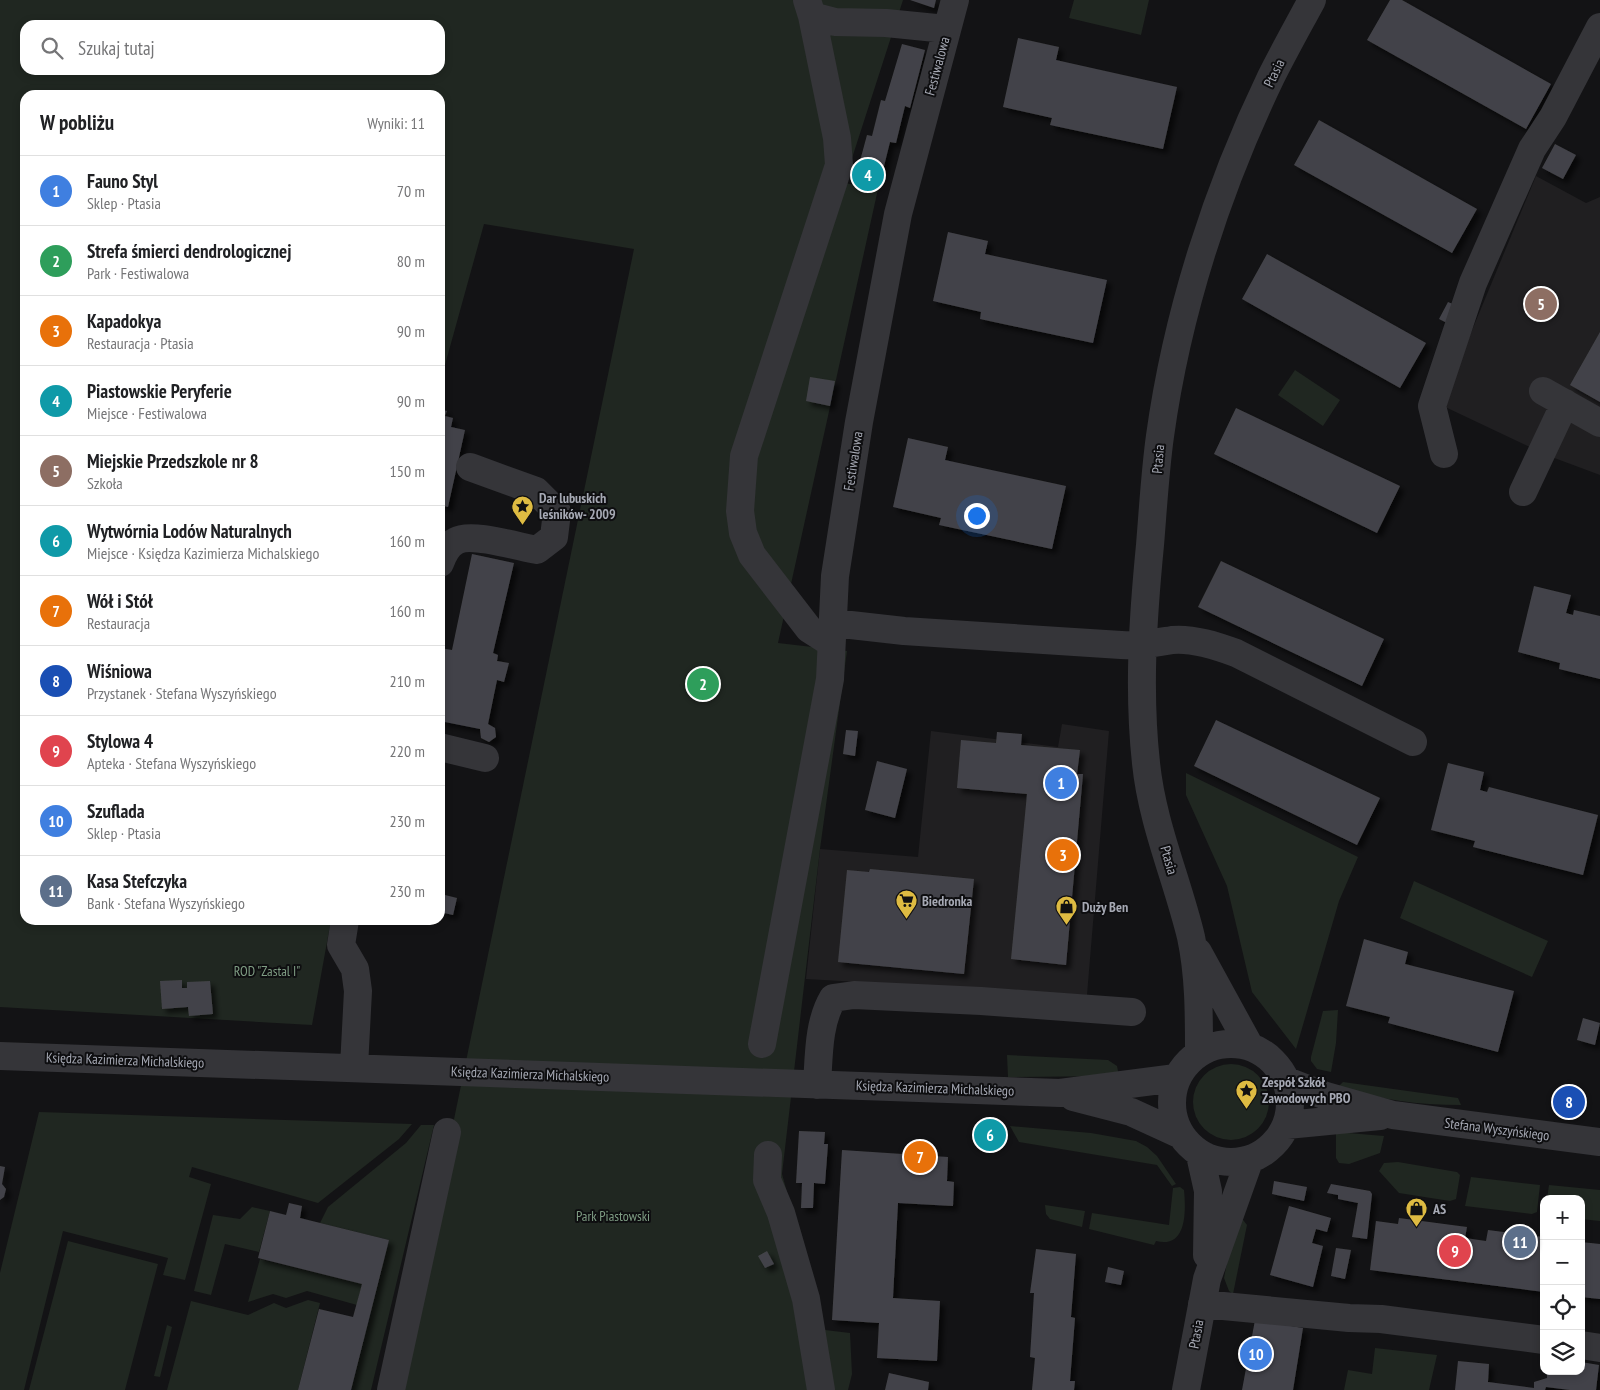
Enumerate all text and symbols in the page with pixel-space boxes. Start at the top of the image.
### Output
search box [20,20,445,75]
icon: search [38,34,66,62]
street label: Festiwalowa [921,35,953,97]
text: Szukaj tutaj [78,36,155,60]
street label: Ptasia [1260,56,1288,90]
text: W pobliżu [40,109,114,136]
text: Wyniki: 11 [367,113,425,133]
pin: 4 [852,156,884,194]
text: Fauno Styl [87,169,158,193]
text: 1 [52,181,60,201]
text: 70 m [397,181,425,201]
text: Sklep · Ptasia [87,193,161,213]
text: Strefa śmierci dendrologicznej [87,239,292,263]
text: 2 [52,251,60,271]
text: 80 m [397,251,425,271]
text: Park · Festiwalowa [87,263,189,283]
pin: 5 [1525,285,1557,323]
text: Kapadokya [87,309,161,333]
text: 3 [52,321,60,341]
text: 90 m [397,321,425,341]
text: Restauracja · Ptasia [87,333,194,353]
text: Piastowskie Peryferie [87,379,232,403]
text: 4 [52,391,60,411]
text: 90 m [397,391,425,411]
text: Miejsce · Festiwalowa [87,403,207,423]
street label: Festiwalowa [839,430,867,492]
street label: Ptasia [1148,444,1168,474]
text: Miejskie Przedszkole nr 8 [87,449,259,473]
text: 5 [52,461,60,481]
text: 150 m [390,461,425,481]
text: Szkoła [87,473,123,493]
place label: Dar lubuskich leśników- 2009 [539,489,616,523]
place icon: Dar lubuskich leśników- 2009 [511,494,535,525]
your location [964,503,990,529]
text: Wytwórnia Lodów Naturalnych [87,519,292,543]
text: 6 [52,531,60,551]
text: 160 m [390,531,425,551]
text: Miejsce · Księdza Kazimierza Michalskiego [87,543,319,563]
text: Wół i Stół [87,589,153,613]
text: 7 [52,601,60,621]
text: 160 m [390,601,425,621]
text: Restauracja [87,613,150,633]
text: Wiśniowa [87,659,152,683]
pin: 2 [687,665,719,703]
text: 8 [52,671,60,691]
text: 210 m [390,671,425,691]
text: Przystanek · Stefana Wyszyńskiego [87,683,277,703]
text: Stylowa 4 [87,729,153,753]
text: 9 [52,741,60,761]
text: 220 m [390,741,425,761]
text: Apteka · Stefana Wyszyńskiego [87,753,256,773]
pin: 1 [1045,764,1077,802]
text: Szuflada [87,799,145,823]
text: 10 [48,811,64,831]
text: 230 m [390,811,425,831]
text: Sklep · Ptasia [87,823,161,843]
pin: 3 [1047,836,1079,874]
street label: Ptasia [1156,844,1182,876]
text: Kasa Stefczyka [87,869,187,893]
text: 11 [48,881,64,901]
text: 230 m [390,881,425,901]
supermarket icon: Biedronka [894,889,918,920]
place label: Biedronka [922,892,973,910]
text: Bank · Stefana Wyszyńskiego [87,893,245,913]
shop icon: Duży Ben [1054,895,1078,926]
place label: Duży Ben [1082,898,1128,916]
park label: ROD "Zastal I" [234,962,300,980]
street label: Księdza Kazimierza Michalskiego [46,1048,204,1072]
street label: Księdza Kazimierza Michalskiego [451,1062,609,1086]
place label: Zespół Szkół Zawodowych PBO [1262,1073,1351,1107]
street label: Księdza Kazimierza Michalskiego [856,1076,1014,1100]
place icon: Zespół Szkół Zawodowych PBO [1234,1078,1258,1109]
pin: 8 [1553,1083,1585,1121]
street label: Stefana Wyszyńskiego [1443,1114,1551,1144]
pin: 6 [974,1116,1006,1154]
pin: 7 [904,1138,936,1176]
map controls [1540,1195,1585,1375]
button: + [1540,1195,1585,1240]
shop icon: AS [1405,1197,1429,1228]
place label: AS [1432,1200,1446,1218]
park label: Park Piastowski [576,1207,650,1225]
pin: 11 [1504,1223,1536,1261]
pin: 9 [1439,1232,1471,1270]
button: − [1540,1240,1585,1285]
button: locate [1540,1285,1585,1330]
street label: Ptasia [1184,1318,1208,1350]
button: layers [1540,1330,1585,1375]
pin: 10 [1240,1335,1272,1373]

